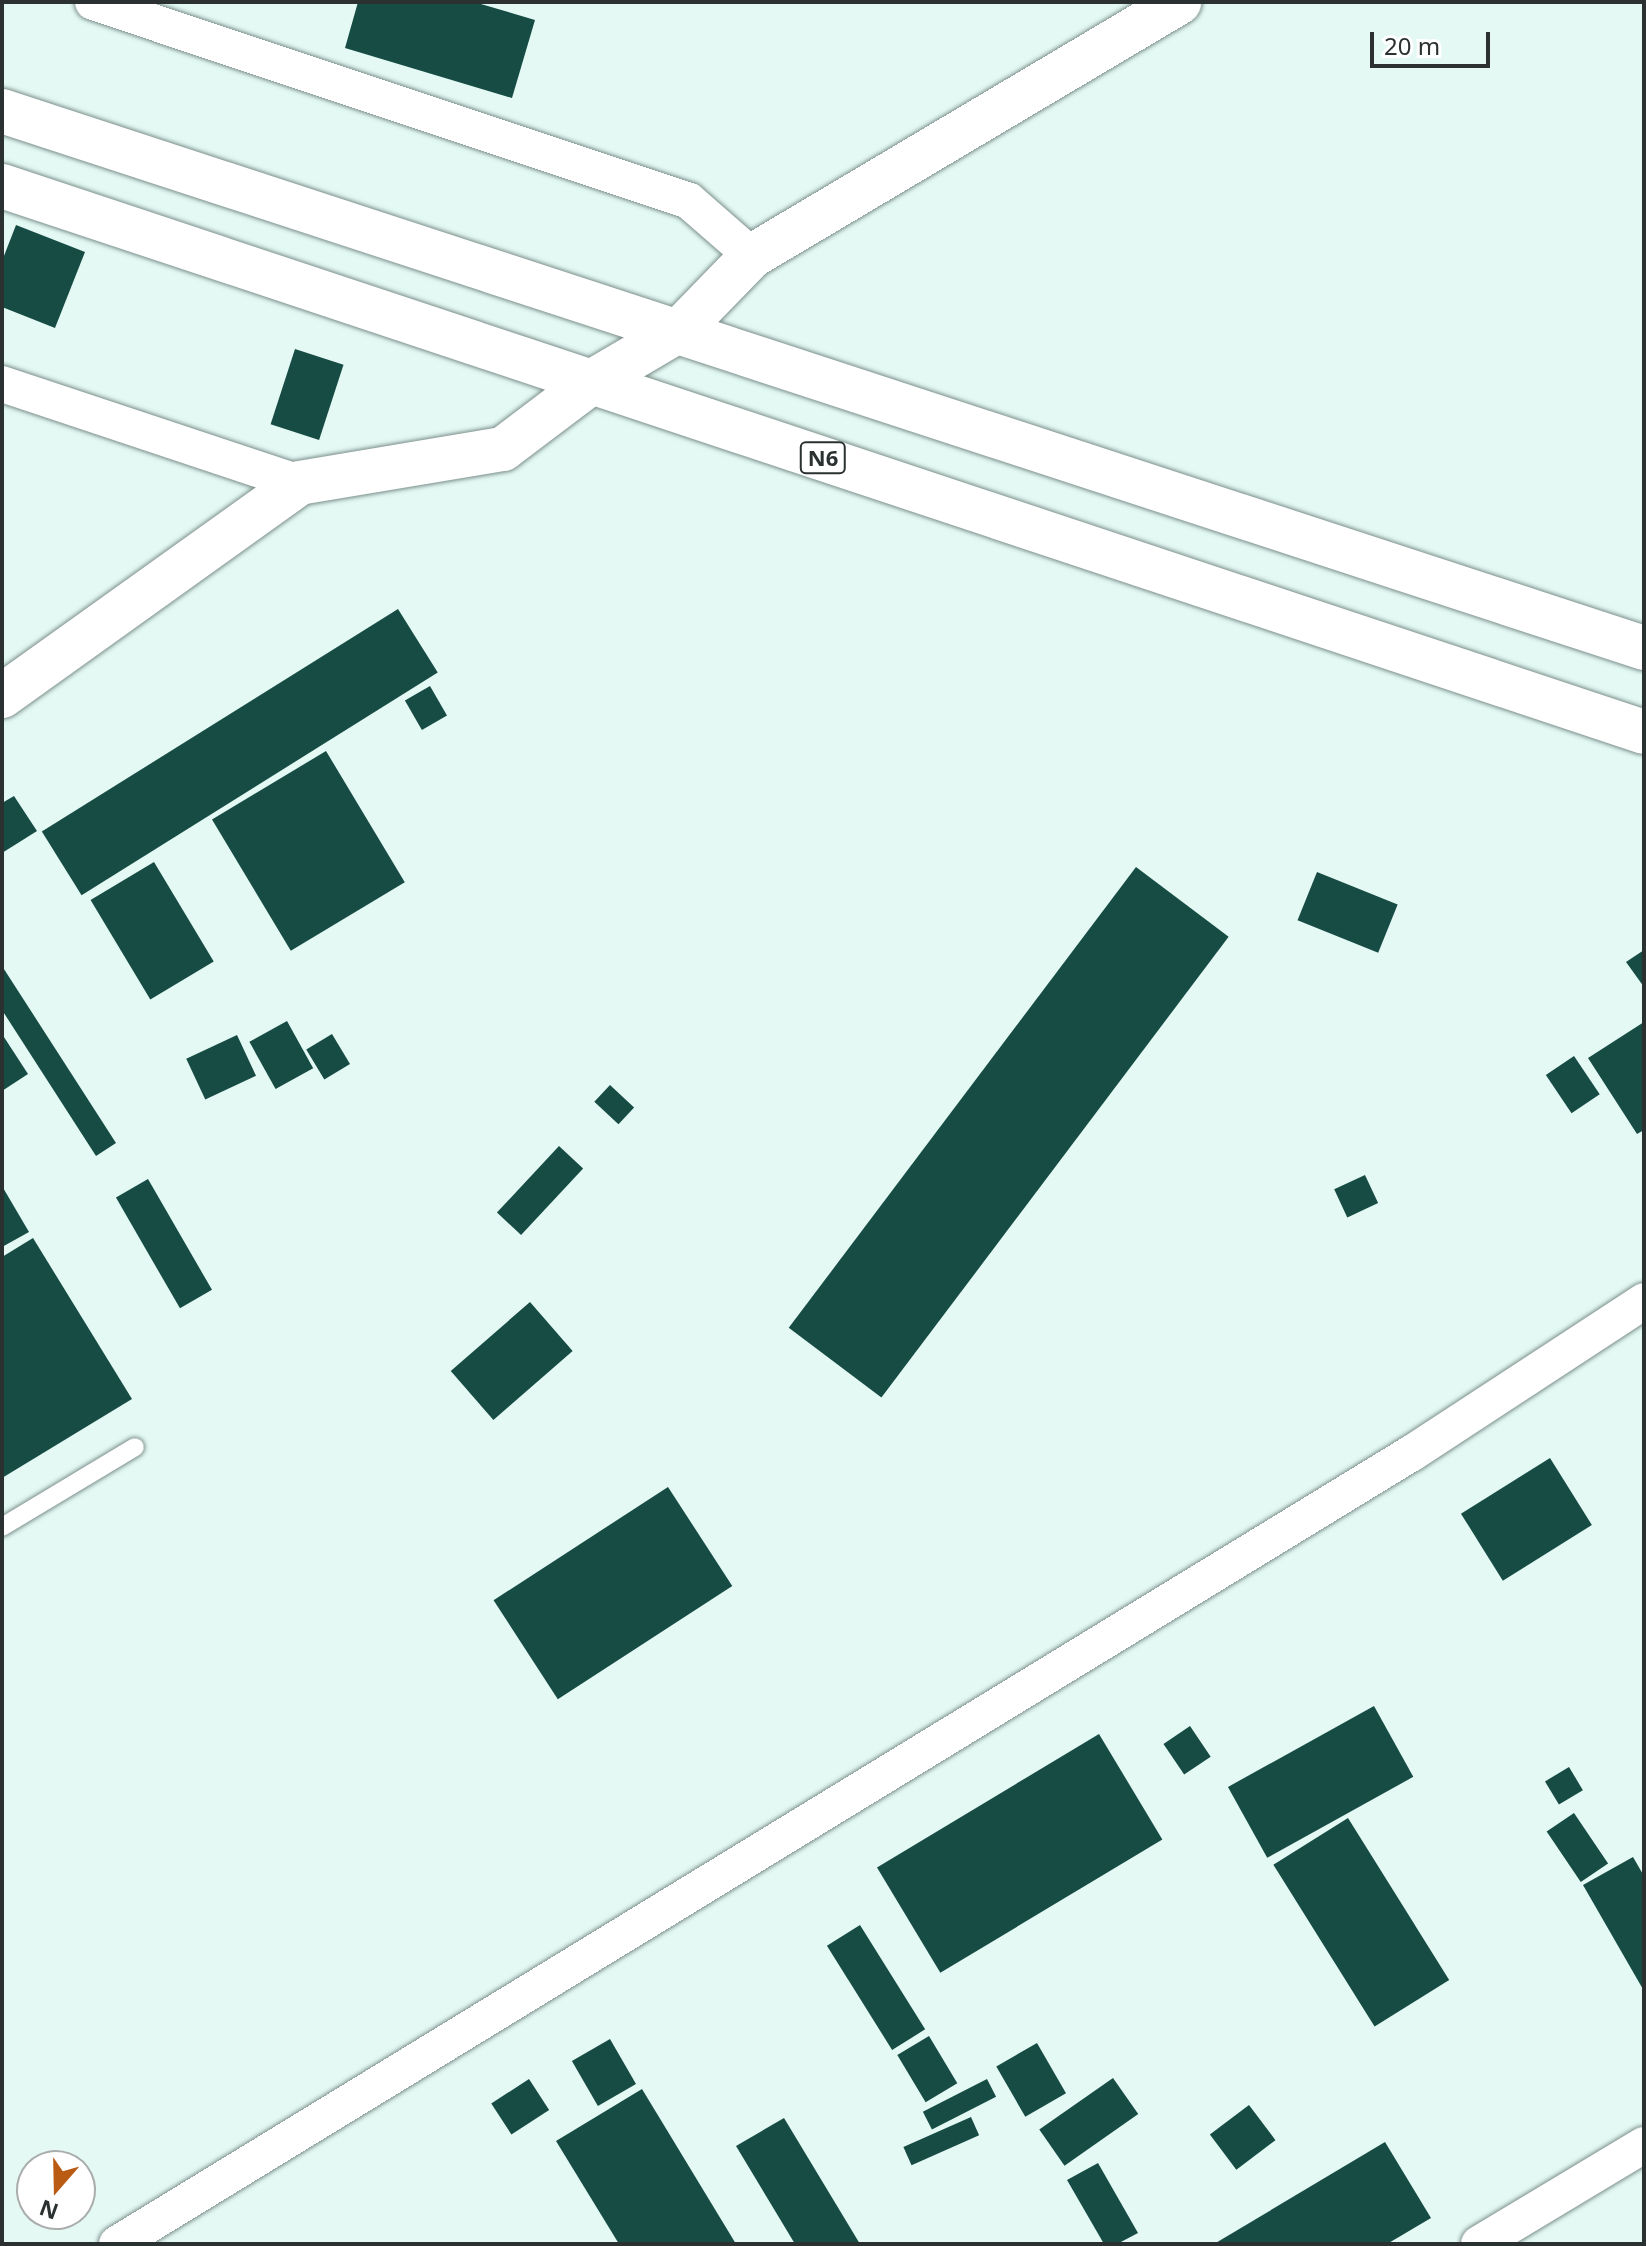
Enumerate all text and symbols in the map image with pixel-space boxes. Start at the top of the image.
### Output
scale bar [1374,16,1494,66]
text: 20 m [1384,29,1440,62]
road number: N6 [799,440,847,476]
north arrow [16,2150,96,2230]
text: N [35,2194,62,2228]

